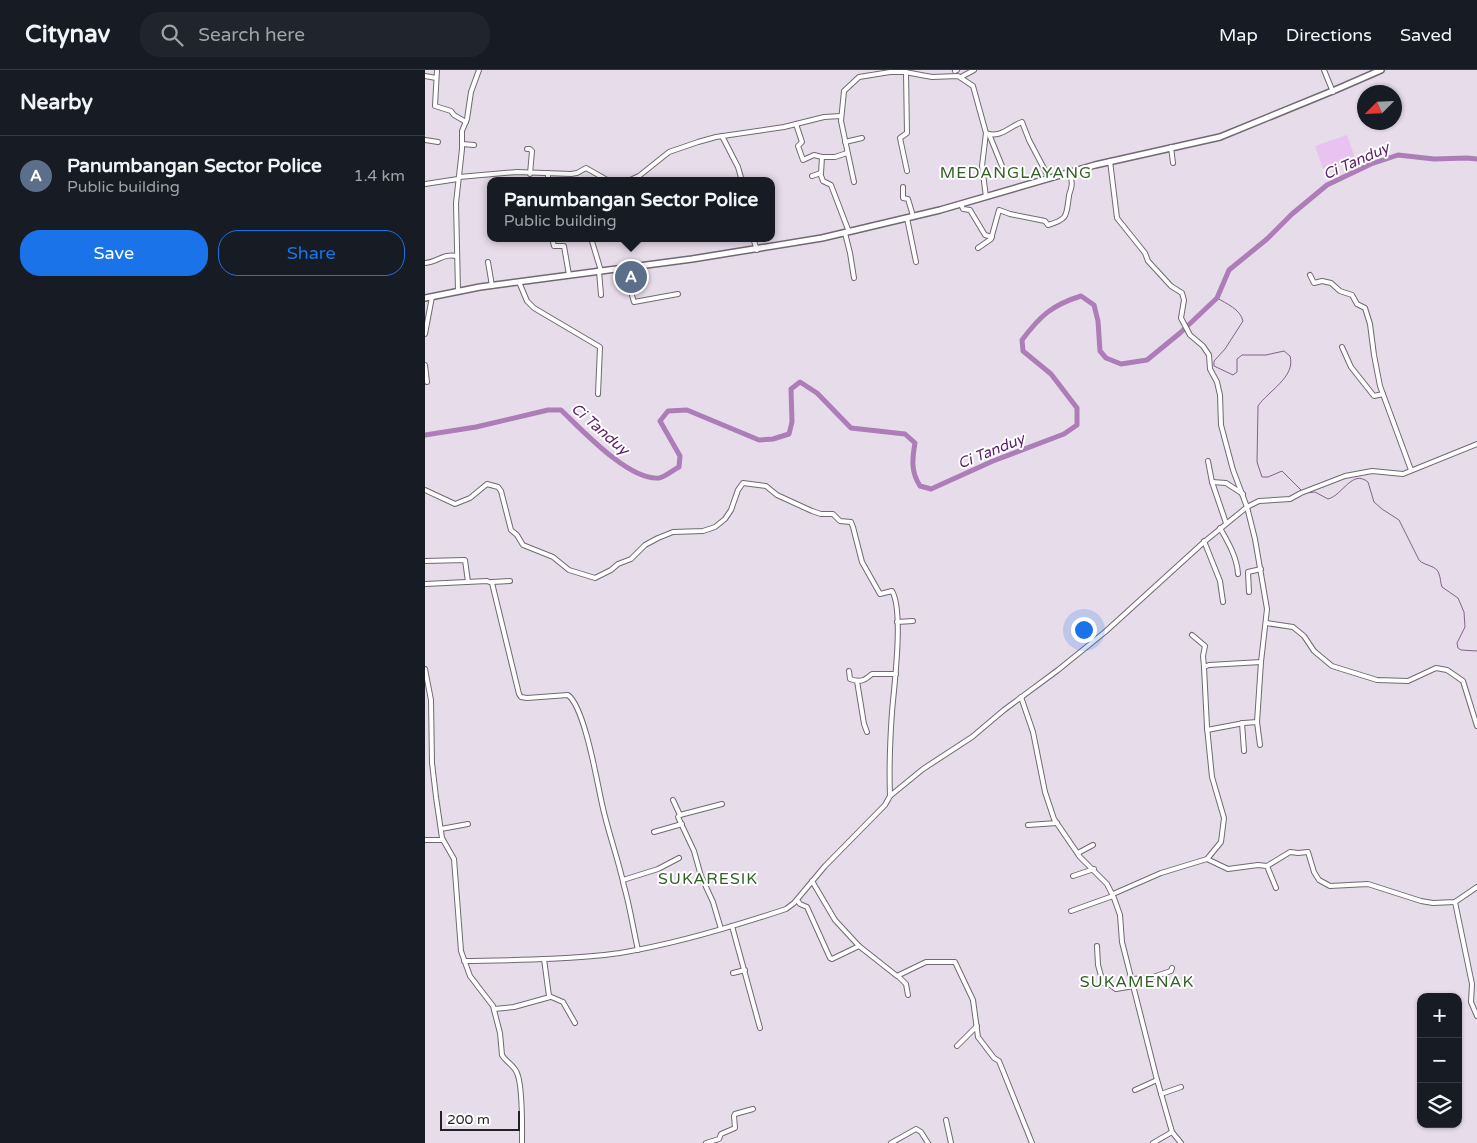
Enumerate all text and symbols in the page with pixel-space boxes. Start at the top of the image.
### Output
search box [140,12,490,57]
text: Citynav [25,20,110,49]
icon: search [158,21,186,49]
text: Search here [198,24,305,46]
text: Map [1219,24,1258,46]
text: Directions [1286,24,1372,46]
text: Saved [1400,24,1452,46]
north arrow [1357,85,1402,130]
text: Nearby [20,90,93,115]
water label: Ci Tanduy [1320,138,1394,184]
text: Panumbangan Sector Police [67,155,322,177]
district label: MEDANGLAYANG [940,163,1092,183]
text: A [30,166,42,186]
text: 1.4 km [353,166,405,186]
text: Public building [67,177,180,197]
popup [487,177,775,242]
text: Panumbangan Sector Police [504,189,758,211]
text: Public building [504,211,617,231]
button: Save [20,230,208,276]
button: Share [218,230,405,276]
pin: A [615,258,647,296]
water label: Ci Tanduy [568,399,634,460]
water label: Ci Tanduy [955,429,1029,472]
your location [1071,617,1097,643]
district label: SUKARESIK [658,869,758,889]
district label: SUKAMENAK [1080,972,1194,992]
map controls [1417,993,1462,1128]
button: + [1417,993,1462,1038]
button: − [1417,1038,1462,1083]
button: layers [1417,1083,1462,1128]
scale bar [440,1108,520,1131]
text: 200 m [447,1111,490,1128]

